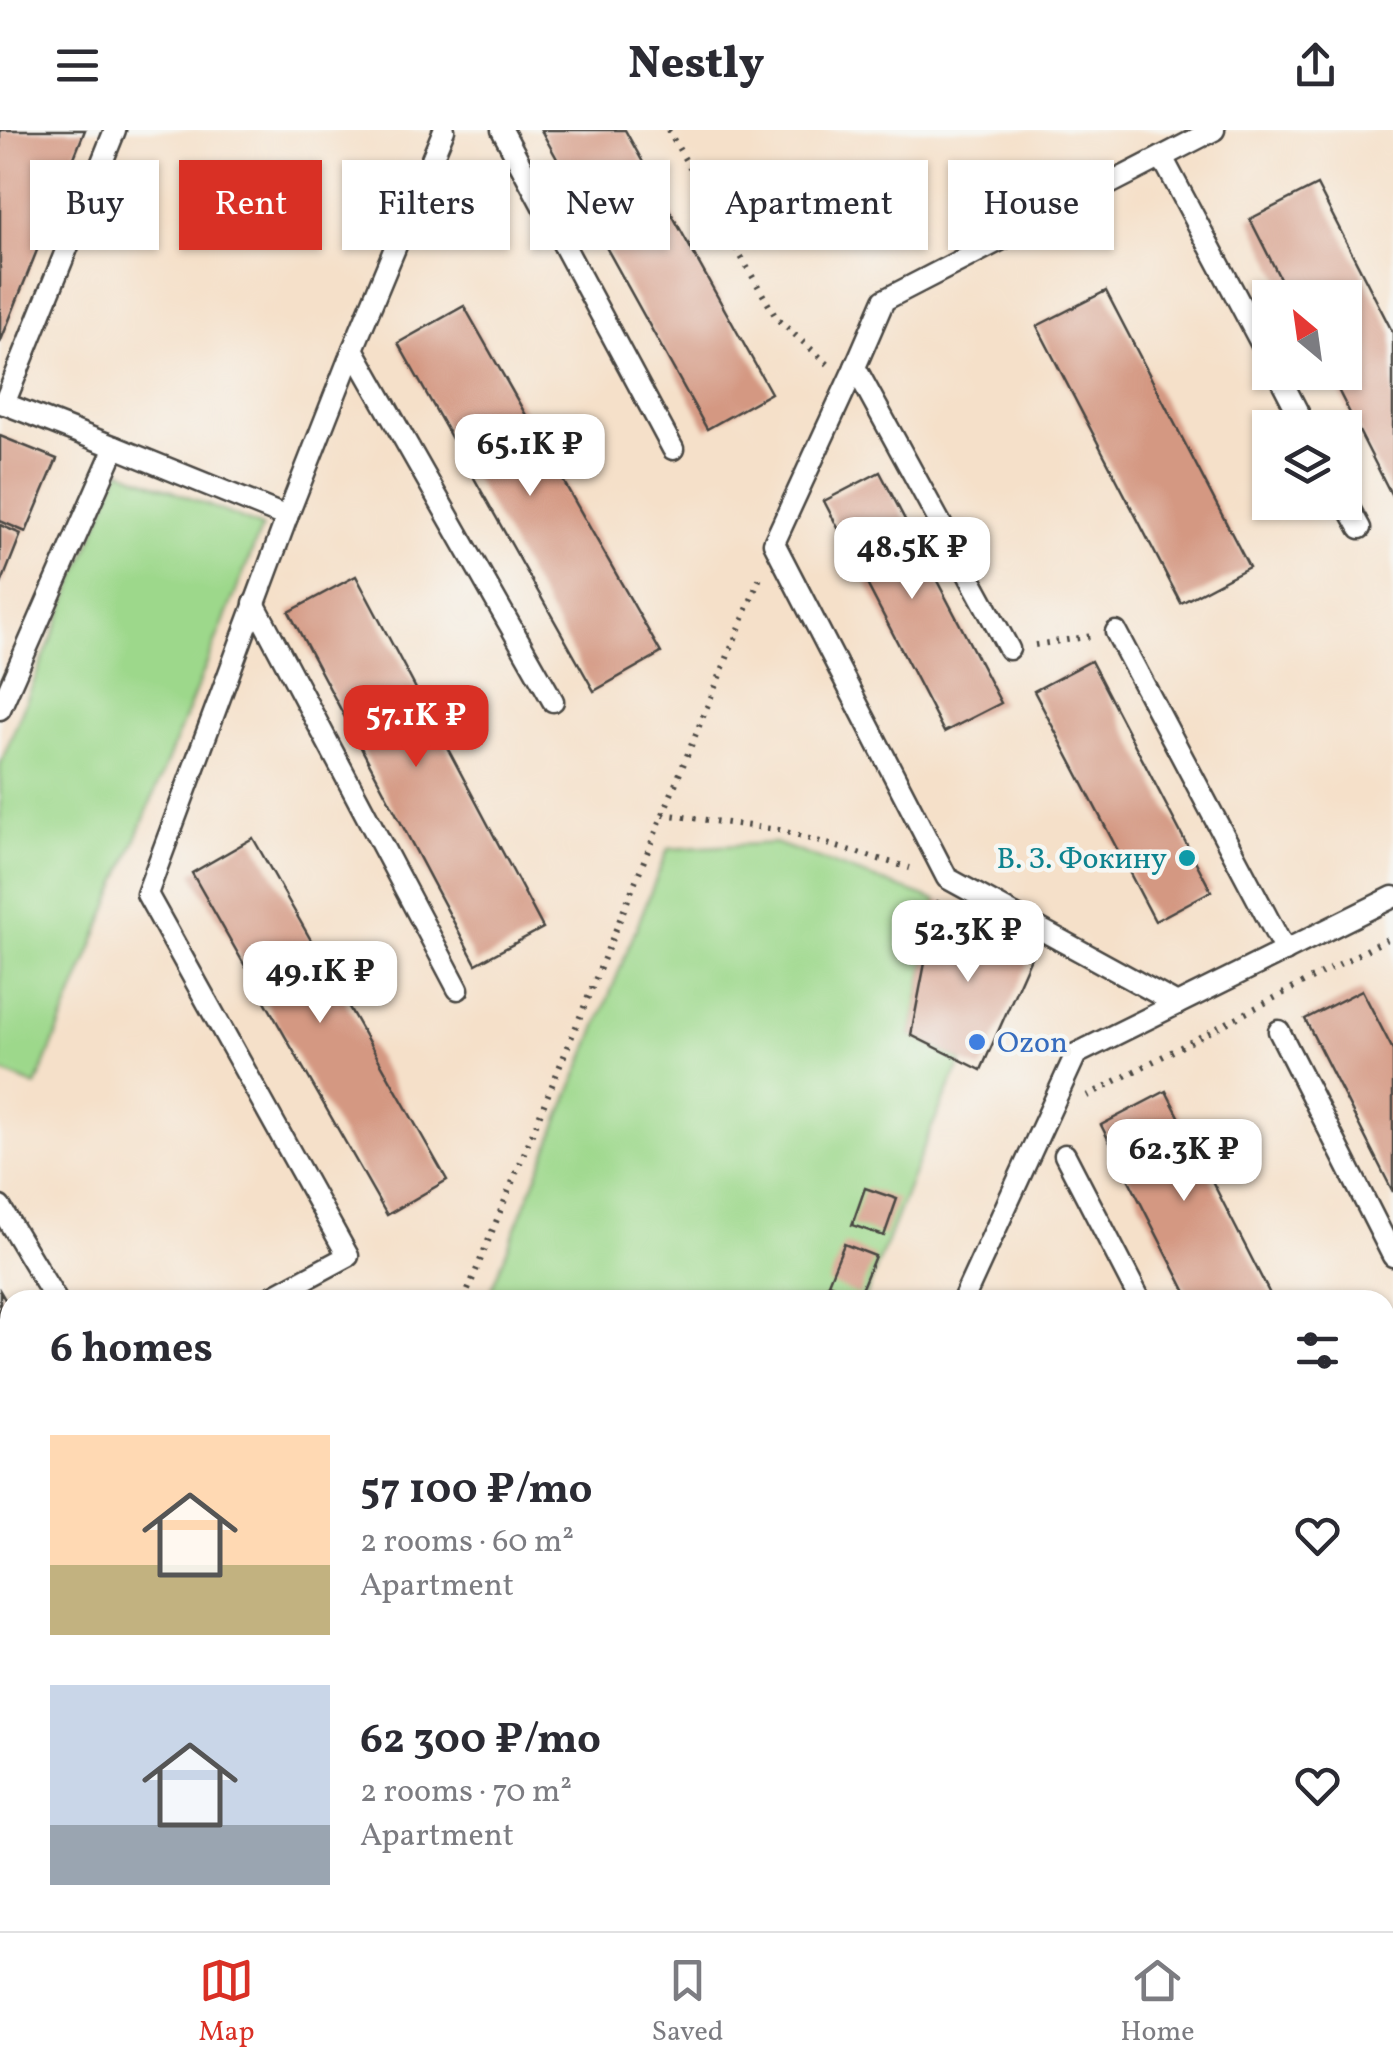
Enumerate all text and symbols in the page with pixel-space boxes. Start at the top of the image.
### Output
text: Nestly [629,34,764,97]
icon: menu [50,38,105,93]
icon: share [1288,38,1343,93]
chip: Buy [30,160,159,250]
chip: Rent [179,160,322,250]
chip: Filters [342,160,510,250]
chip: New [530,160,670,250]
chip: Apartment [690,160,928,250]
chip: House [948,160,1114,250]
north arrow [1252,280,1362,390]
map controls [1252,280,1362,520]
button: layers [1252,410,1362,520]
pin: 65.1K ₽ [438,414,622,499]
text: 65.1K ₽ [477,424,583,468]
pin: 48.5K ₽ [820,517,1004,602]
text: 48.5K ₽ [856,527,968,571]
pin: 57.1K ₽ [324,685,508,770]
text: 57.1K ₽ [366,695,466,739]
place label: В. З. Фокину [996,839,1167,881]
marker: В. З. Фокину [1176,847,1198,869]
pin: 52.3K ₽ [876,900,1060,985]
text: 52.3K ₽ [914,910,1022,954]
pin: 49.1K ₽ [228,941,412,1026]
text: 49.1K ₽ [265,951,375,995]
place label: Ozon [997,1023,1068,1065]
marker: Ozon [966,1031,988,1053]
pin: 62.3K ₽ [1092,1119,1276,1204]
text: 62.3K ₽ [1129,1129,1239,1173]
text: 6 homes [50,1321,213,1380]
icon: filters [1290,1323,1345,1378]
text: 57 100 ₽/mo [360,1462,593,1521]
icon: home [130,1475,250,1595]
icon: heart [1290,1508,1345,1563]
text: 2 rooms · 60 m² [360,1521,574,1565]
text: Apartment [360,1565,514,1609]
text: 62 300 ₽/mo [360,1712,601,1771]
icon: home [130,1725,250,1845]
icon: heart [1290,1758,1345,1813]
text: 2 rooms · 70 m² [360,1771,572,1815]
text: Apartment [360,1815,514,1859]
tab: Map [198,1953,255,2052]
tab: Saved [651,1953,724,2052]
tab: Home [1120,1953,1195,2052]

